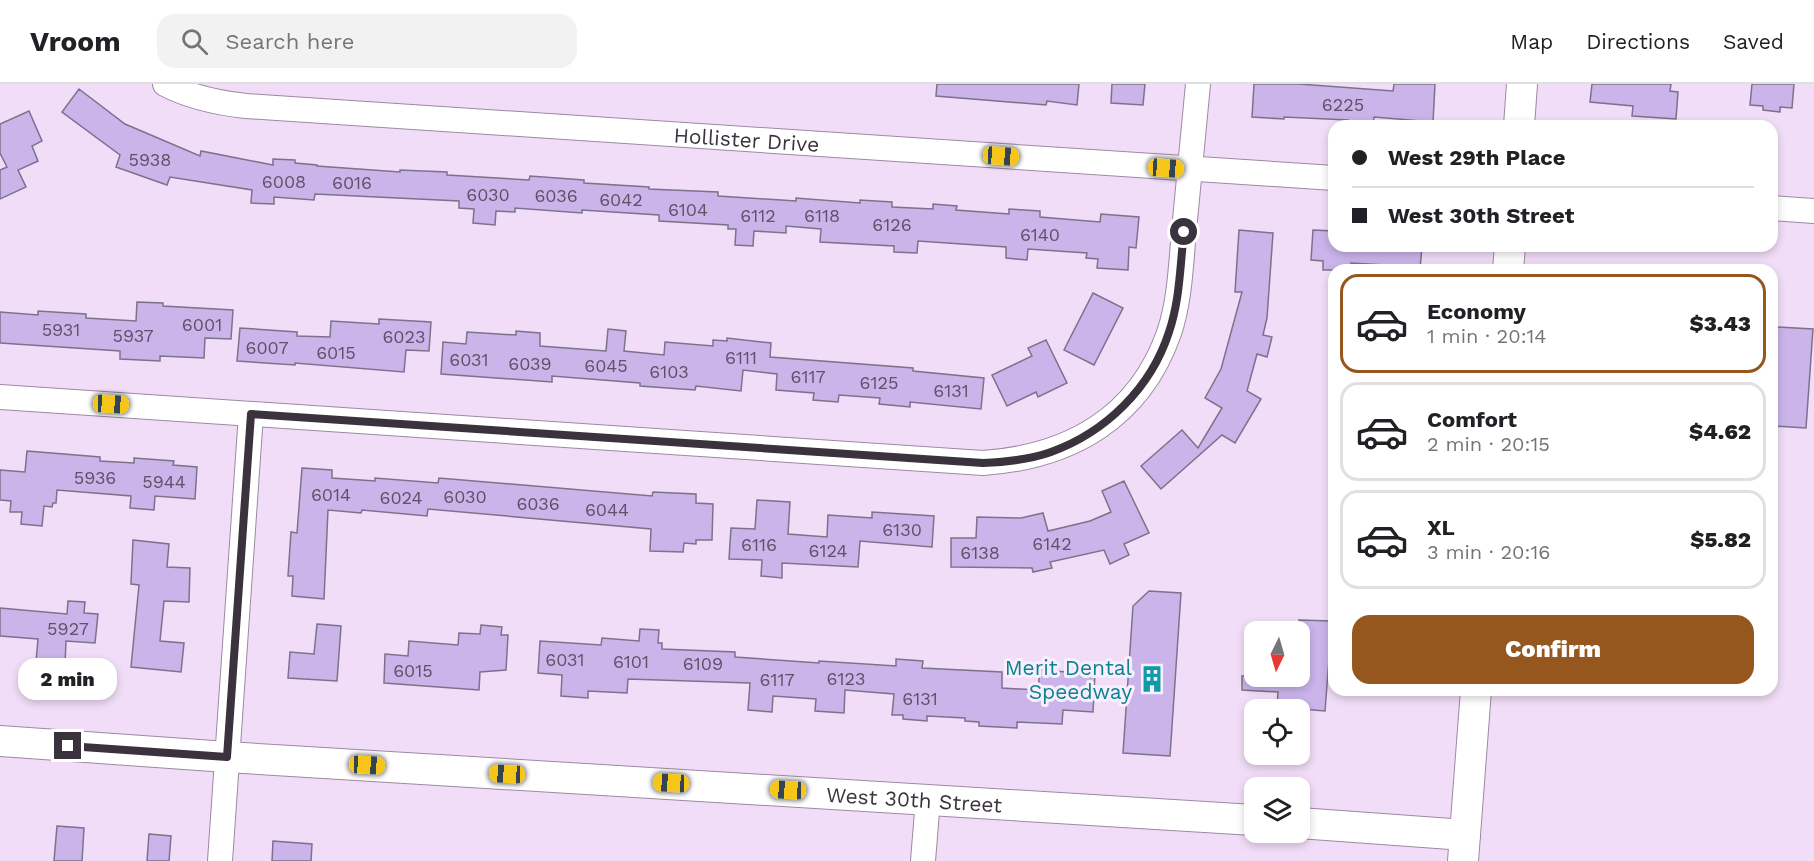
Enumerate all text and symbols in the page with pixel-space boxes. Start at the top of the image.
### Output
search box [157,14,577,68]
text: Vroom [30,25,121,58]
icon: search [178,25,211,58]
text: Search here [226,29,354,54]
text: Map [1510,29,1553,54]
text: Directions [1586,29,1690,54]
text: Saved [1723,29,1784,54]
house number: 6225 [1322,94,1364,115]
street label: Hollister Drive [673,122,820,156]
text: West 29th Place [1388,145,1566,170]
car [982,146,1020,166]
house number: 5938 [129,149,171,170]
car [1147,158,1185,178]
house number: 6008 [262,171,306,192]
house number: 6016 [332,172,372,193]
house number: 6030 [466,184,510,205]
house number: 6036 [534,185,578,206]
house number: 6042 [599,189,643,210]
house number: 6104 [668,199,708,220]
text: West 30th Street [1388,203,1574,228]
house number: 6112 [740,205,776,226]
house number: 6118 [804,205,840,226]
house number: 6126 [872,214,912,235]
route start [1170,218,1197,245]
house number: 6140 [1020,224,1060,245]
icon: car [1355,297,1409,351]
text: Economy [1427,299,1526,324]
text: $3.43 [1689,311,1751,336]
house number: 6001 [182,314,222,335]
house number: 5931 [42,319,80,340]
text: 1 min · 20:14 [1427,324,1547,348]
house number: 5937 [112,325,154,346]
house number: 6023 [382,326,426,347]
house number: 6007 [245,337,289,358]
house number: 6015 [316,342,356,363]
house number: 6111 [725,347,757,368]
house number: 6031 [449,349,489,370]
house number: 6039 [508,353,552,374]
house number: 6045 [584,355,628,376]
house number: 6103 [649,361,689,382]
house number: 6117 [790,366,826,387]
house number: 6125 [860,372,898,393]
house number: 6131 [933,380,969,401]
car [93,394,129,414]
icon: car [1355,405,1409,459]
text: Comfort [1427,407,1517,432]
text: $4.62 [1689,419,1751,444]
text: 2 min · 20:15 [1427,432,1550,456]
house number: 5936 [74,467,116,488]
house number: 5944 [142,471,186,492]
house number: 6014 [311,484,351,505]
house number: 6030 [443,486,487,507]
house number: 6024 [379,487,423,508]
house number: 6036 [516,493,560,514]
house number: 6044 [585,499,629,520]
icon: car [1355,513,1409,567]
text: XL [1427,515,1455,540]
house number: 6130 [882,519,922,540]
text: $5.82 [1690,527,1751,552]
house number: 6142 [1032,533,1072,554]
house number: 6116 [741,534,777,555]
house number: 6124 [809,540,847,561]
text: 3 min · 20:16 [1427,540,1550,564]
house number: 6138 [960,542,1000,563]
button: Confirm [1352,615,1754,684]
house number: 5927 [47,618,89,639]
north arrow [1244,621,1310,687]
map controls [1244,621,1310,843]
house number: 6031 [545,649,585,670]
house number: 6101 [613,651,649,672]
house number: 6109 [683,653,723,674]
place label: Merit Dental Speedway [1005,655,1133,704]
callout: 2 min [19,659,118,701]
house number: 6015 [393,660,433,681]
building icon: Merit Dental Speedway [1137,664,1167,694]
text: 2 min [40,667,95,691]
house number: 6123 [827,668,865,689]
house number: 6117 [759,669,795,690]
house number: 6131 [902,688,938,709]
button: locate [1244,699,1310,765]
route end [54,732,81,759]
car [349,755,385,775]
car [489,764,525,784]
car [653,773,689,793]
button: layers [1244,777,1310,843]
car [770,780,806,800]
street label: West 30th Street [825,781,1003,817]

